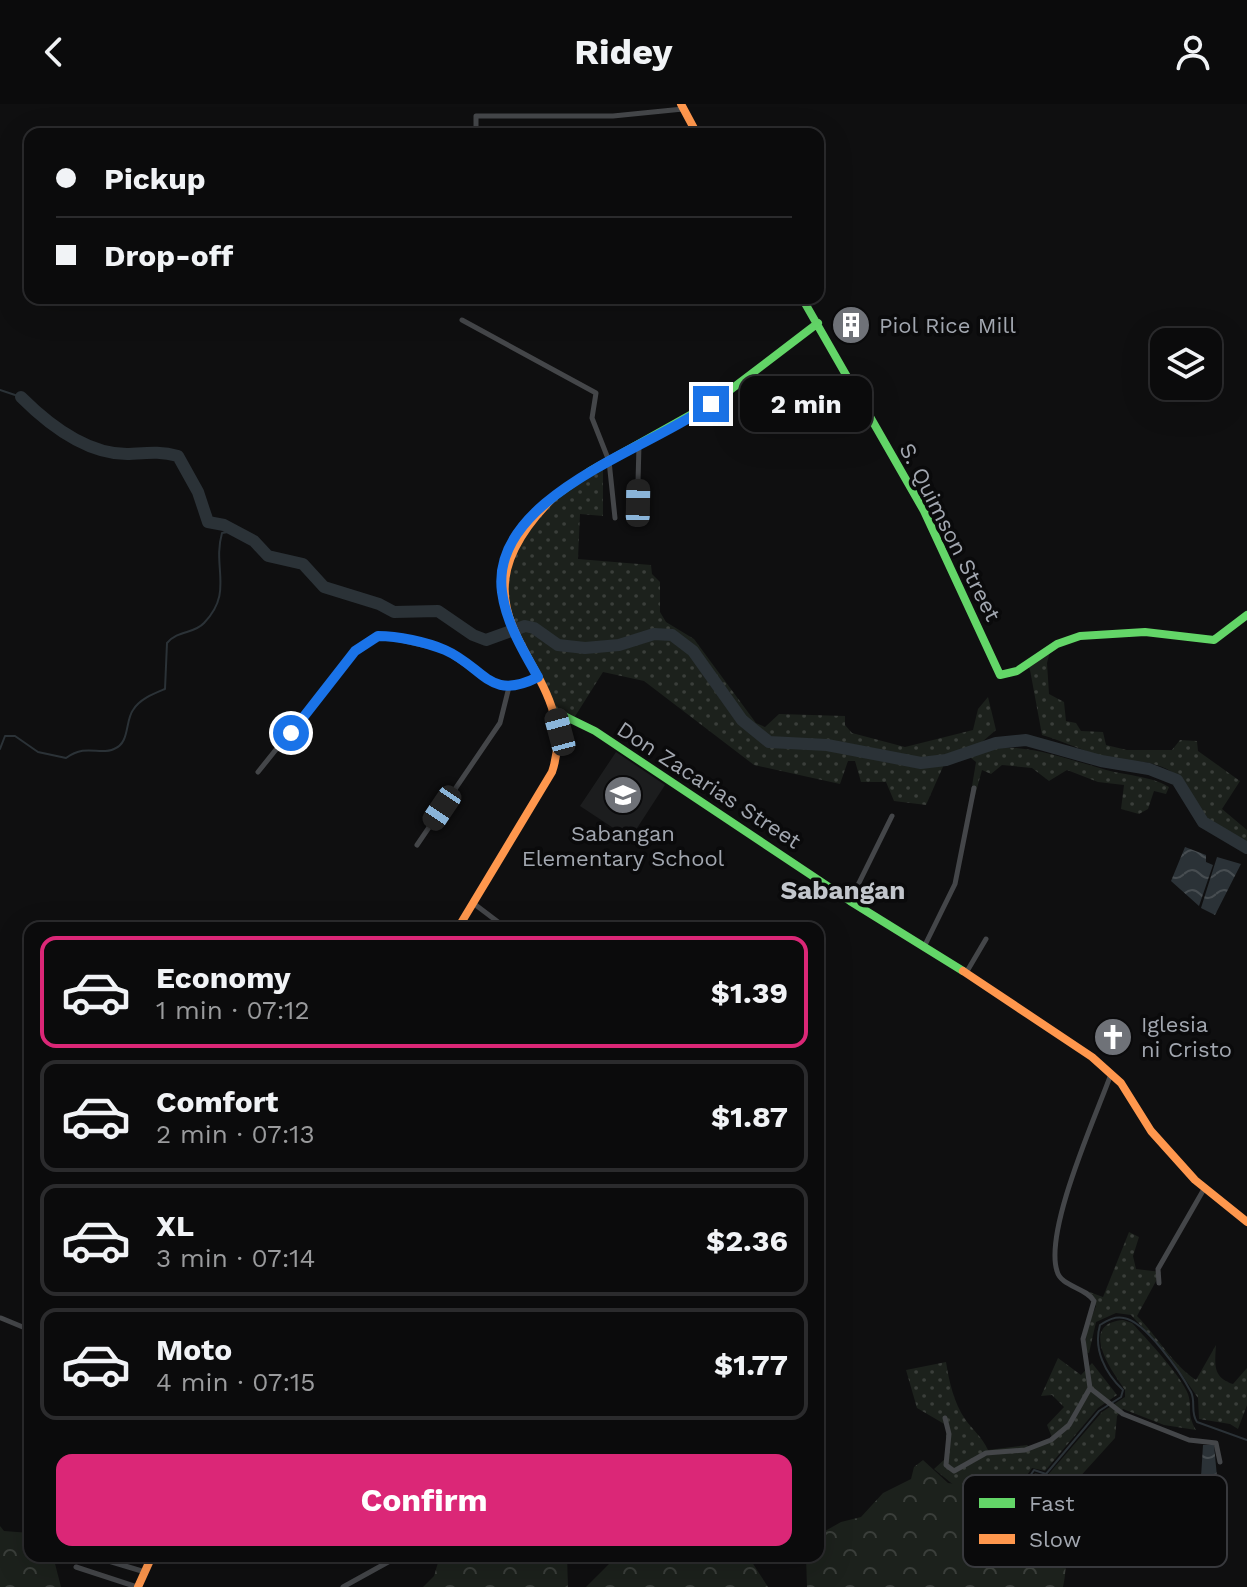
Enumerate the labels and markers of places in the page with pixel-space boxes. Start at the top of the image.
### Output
building icon: Piol Rice Mill [830,304,872,346]
place label: Piol Rice Mill [879,313,1016,338]
school or university icon: Sabangan Elementary School [602,774,644,816]
place label: Sabangan Elementary School [522,821,725,871]
place label: Iglesia ni Cristo [1141,1012,1232,1062]
church icon: Iglesia ni Cristo [1092,1016,1134,1058]

